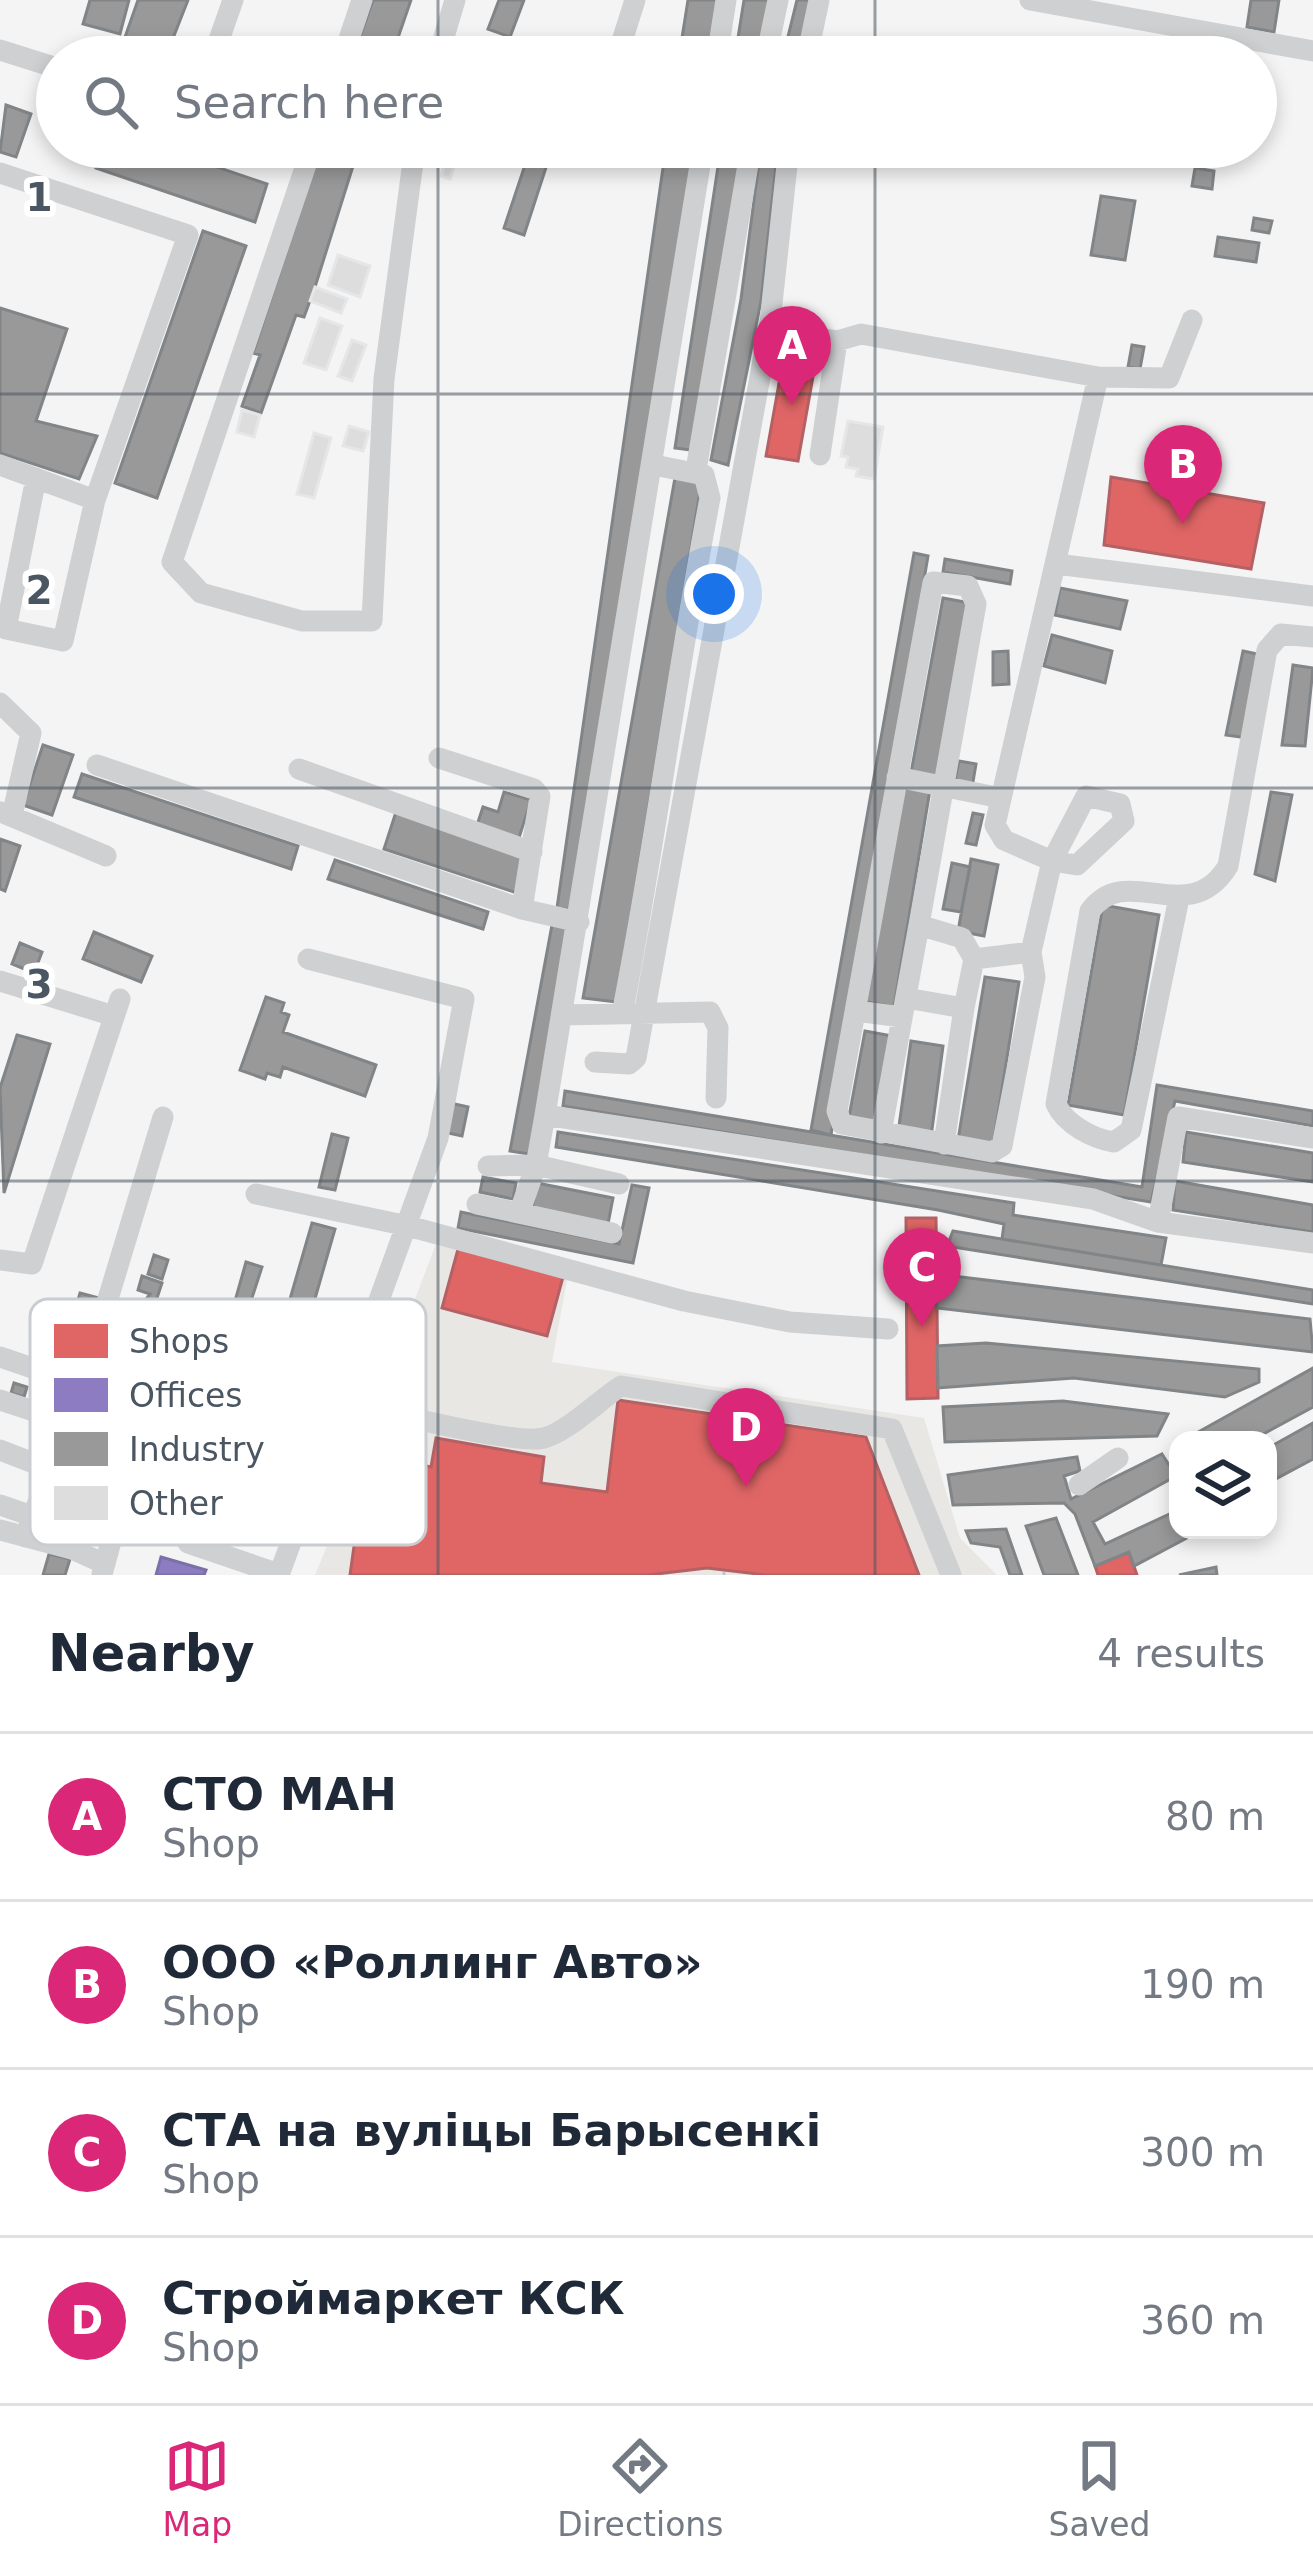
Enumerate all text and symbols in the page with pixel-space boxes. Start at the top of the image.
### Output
search box [36,36,1277,168]
icon: search [78,69,144,135]
text: Search here [174,76,444,129]
text: 1 [25,175,53,220]
pin: A [753,306,831,405]
pin: B [1144,425,1222,524]
your location [684,564,744,624]
text: 2 [25,568,53,613]
text: 3 [25,962,53,1007]
pin: C [883,1228,961,1327]
legend [30,1299,426,1545]
text: Shops [129,1322,229,1361]
text: Offices [129,1376,243,1415]
pin: D [707,1388,785,1487]
text: Industry [129,1430,265,1469]
map controls [1169,1431,1277,1539]
button: layers [1169,1431,1277,1539]
text: Other [129,1484,223,1523]
text: Nearby [48,1624,255,1683]
text: 4 results [1097,1631,1265,1676]
text: СТО МАН [162,1768,397,1821]
text: A [72,1794,102,1839]
text: 80 m [1165,1794,1265,1839]
text: Shop [162,1821,260,1866]
text: ООО «Роллинг Авто» [162,1936,702,1989]
text: B [72,1962,102,2007]
text: 190 m [1140,1962,1265,2007]
text: Shop [162,1989,260,2034]
text: СТА на вуліцы Барысенкі [162,2104,821,2157]
text: C [73,2130,101,2175]
text: 300 m [1140,2130,1265,2175]
text: Shop [162,2157,260,2202]
text: Строймаркет КСК [162,2272,625,2325]
text: D [71,2298,103,2343]
text: 360 m [1140,2298,1265,2343]
text: Shop [162,2325,260,2370]
tab: Map [163,2433,232,2544]
tab: Directions [557,2433,723,2544]
tab: Saved [1049,2433,1150,2544]

